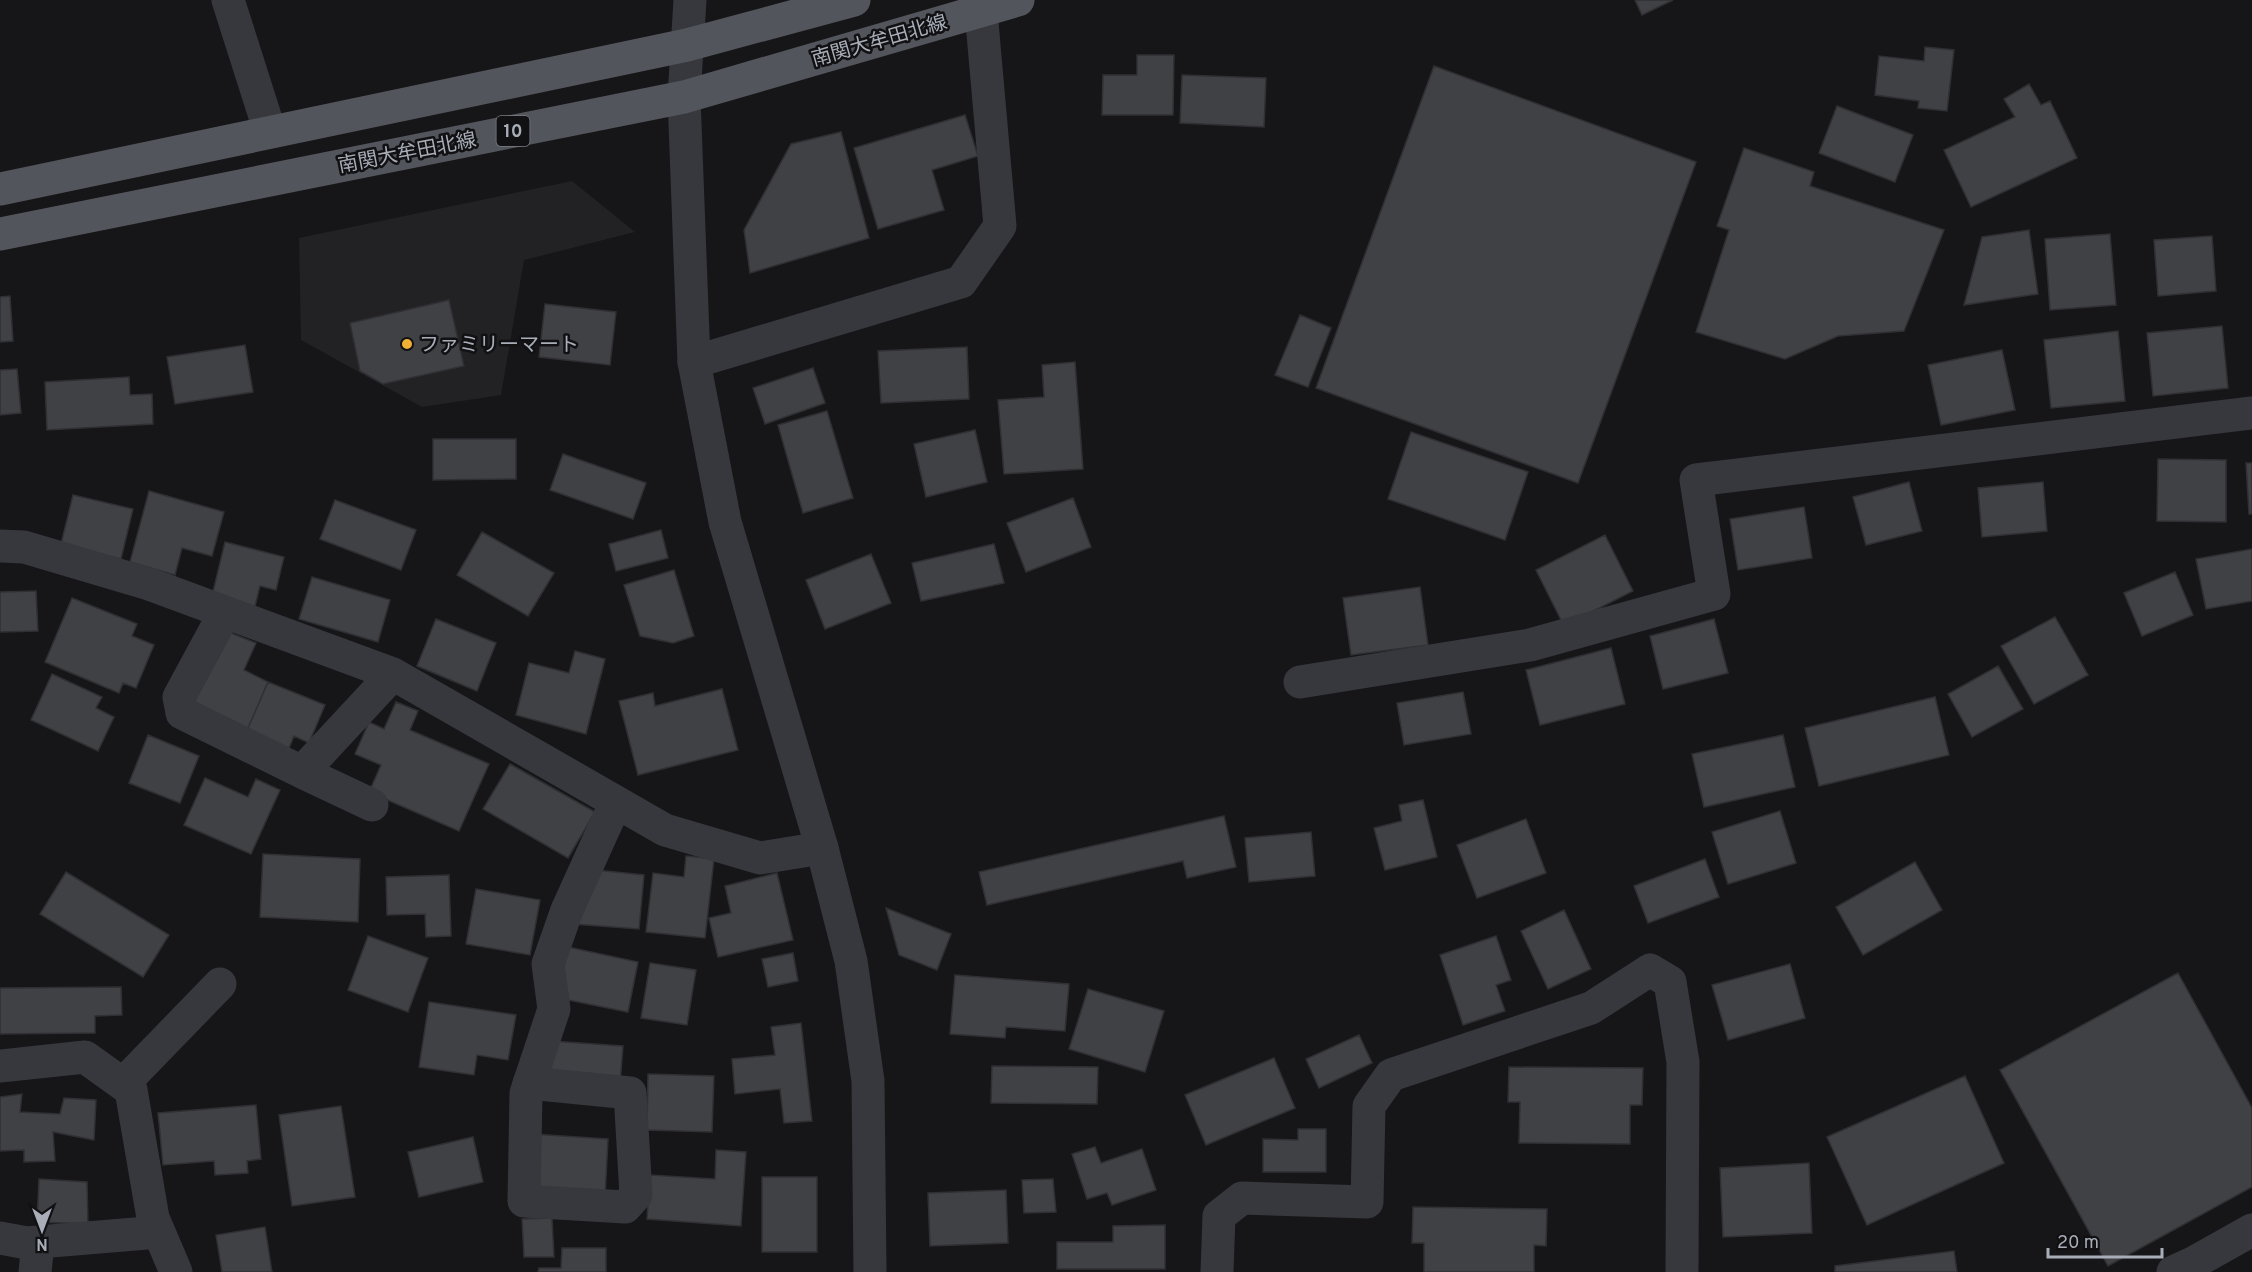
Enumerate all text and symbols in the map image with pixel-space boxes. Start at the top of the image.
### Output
street label: 南関大牟田北線 [809,10,950,74]
road number: 10 [496,116,530,146]
street label: 南関大牟田北線 [336,128,479,180]
place label: ファミリーマート [419,333,579,359]
marker: ファミリーマート [400,337,414,351]
north arrow [12,1200,72,1260]
scale bar [2048,1221,2162,1259]
text: 20 m [2057,1232,2099,1255]
text: N [36,1233,48,1253]

